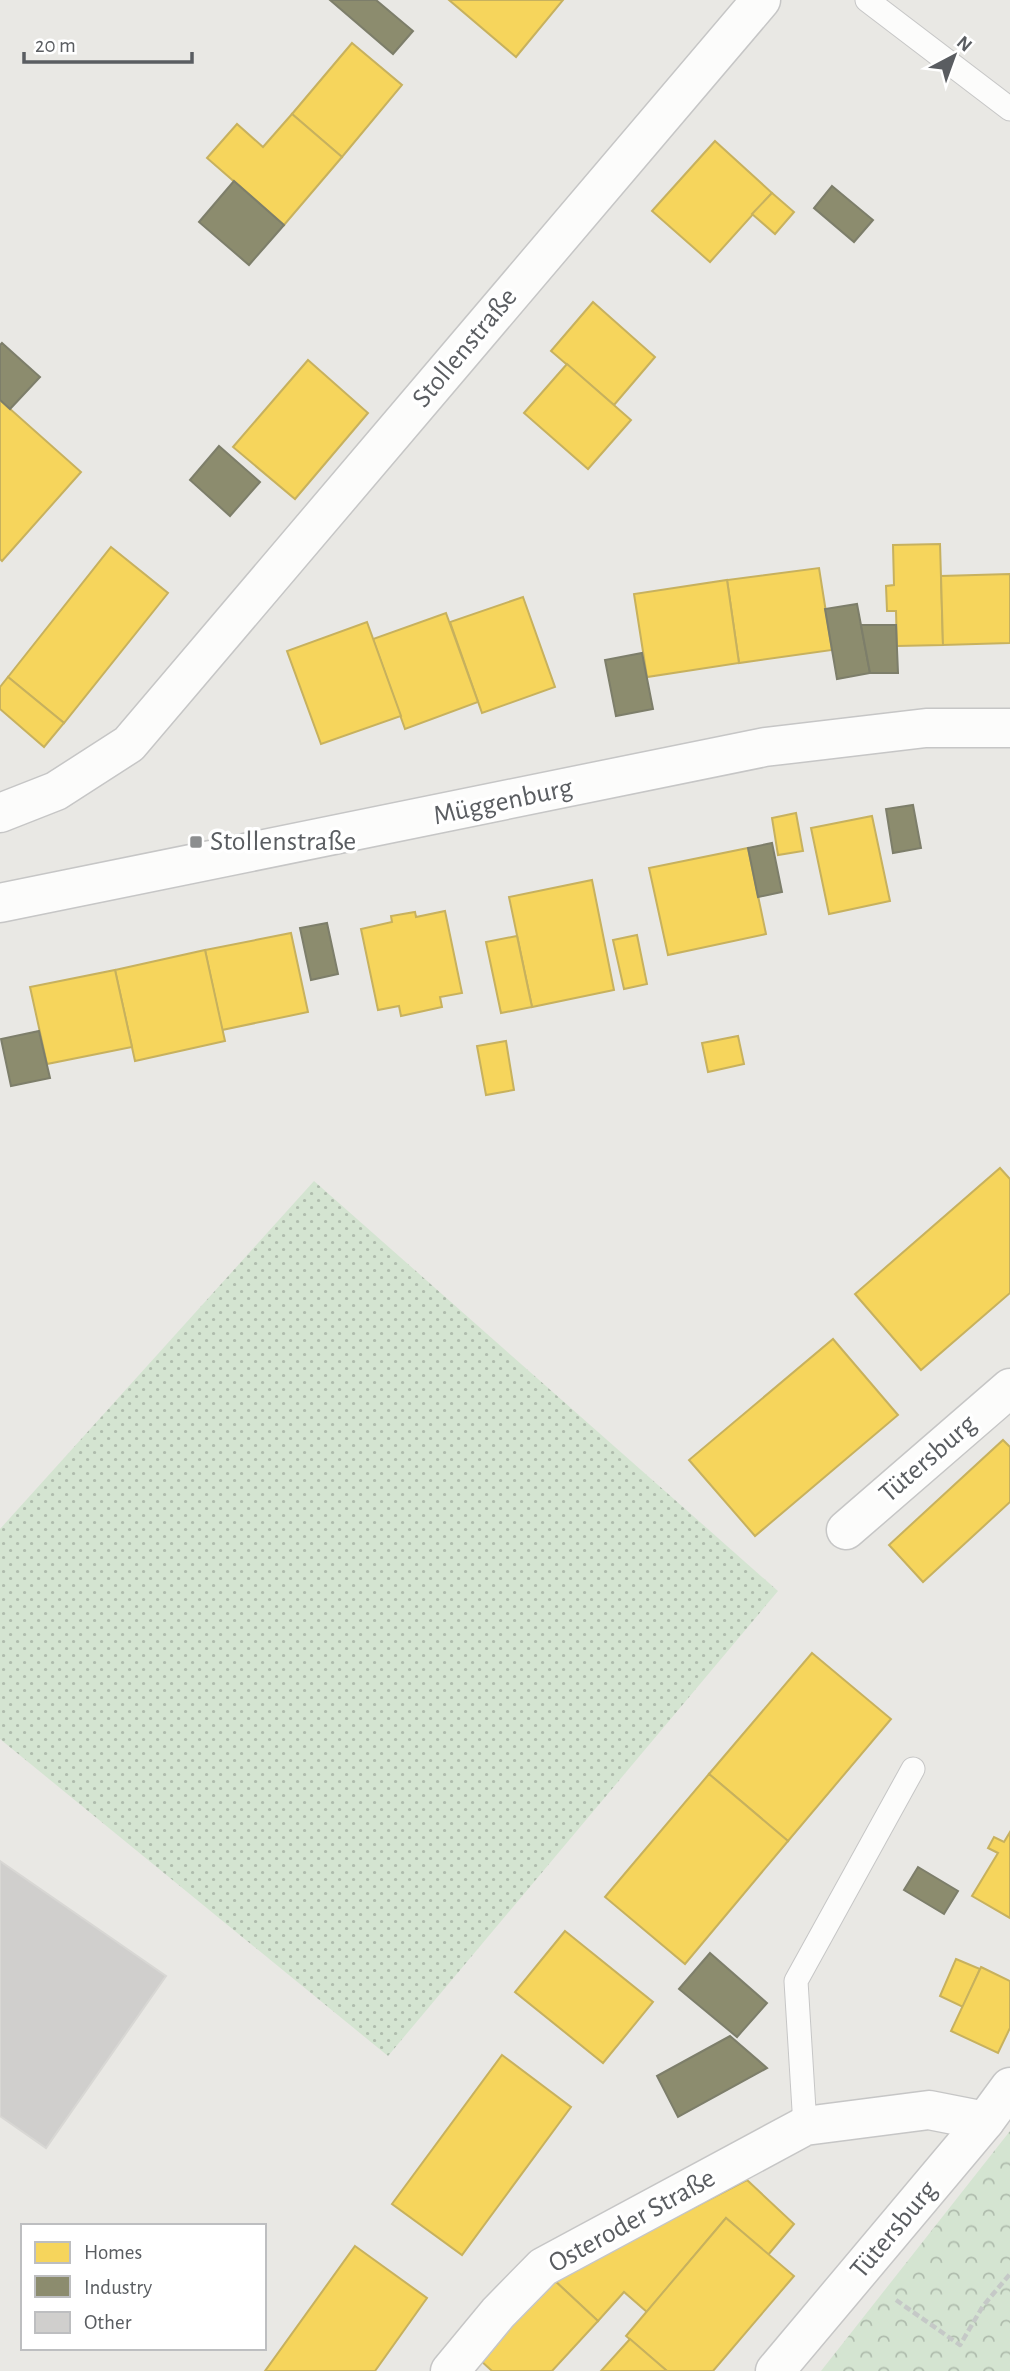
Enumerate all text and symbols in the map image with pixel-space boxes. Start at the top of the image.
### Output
scale bar [24,21,192,65]
north arrow [919,21,989,91]
text: N [953,33,975,56]
text: 20 m [35,35,76,56]
street label: Stollenstraße [407,283,523,413]
street label: Müggenburg [431,774,575,830]
place label: Stollenstraße [210,828,356,856]
marker: Stollenstraße [188,834,204,850]
street label: Tütersburg [874,1410,982,1508]
street label: Osteroder Straße [544,2164,720,2278]
street label: Tütersburg [845,2176,943,2284]
legend [21,2224,266,2350]
text: Homes [84,2242,142,2263]
text: Industry [84,2277,152,2298]
text: Other [84,2312,132,2333]

